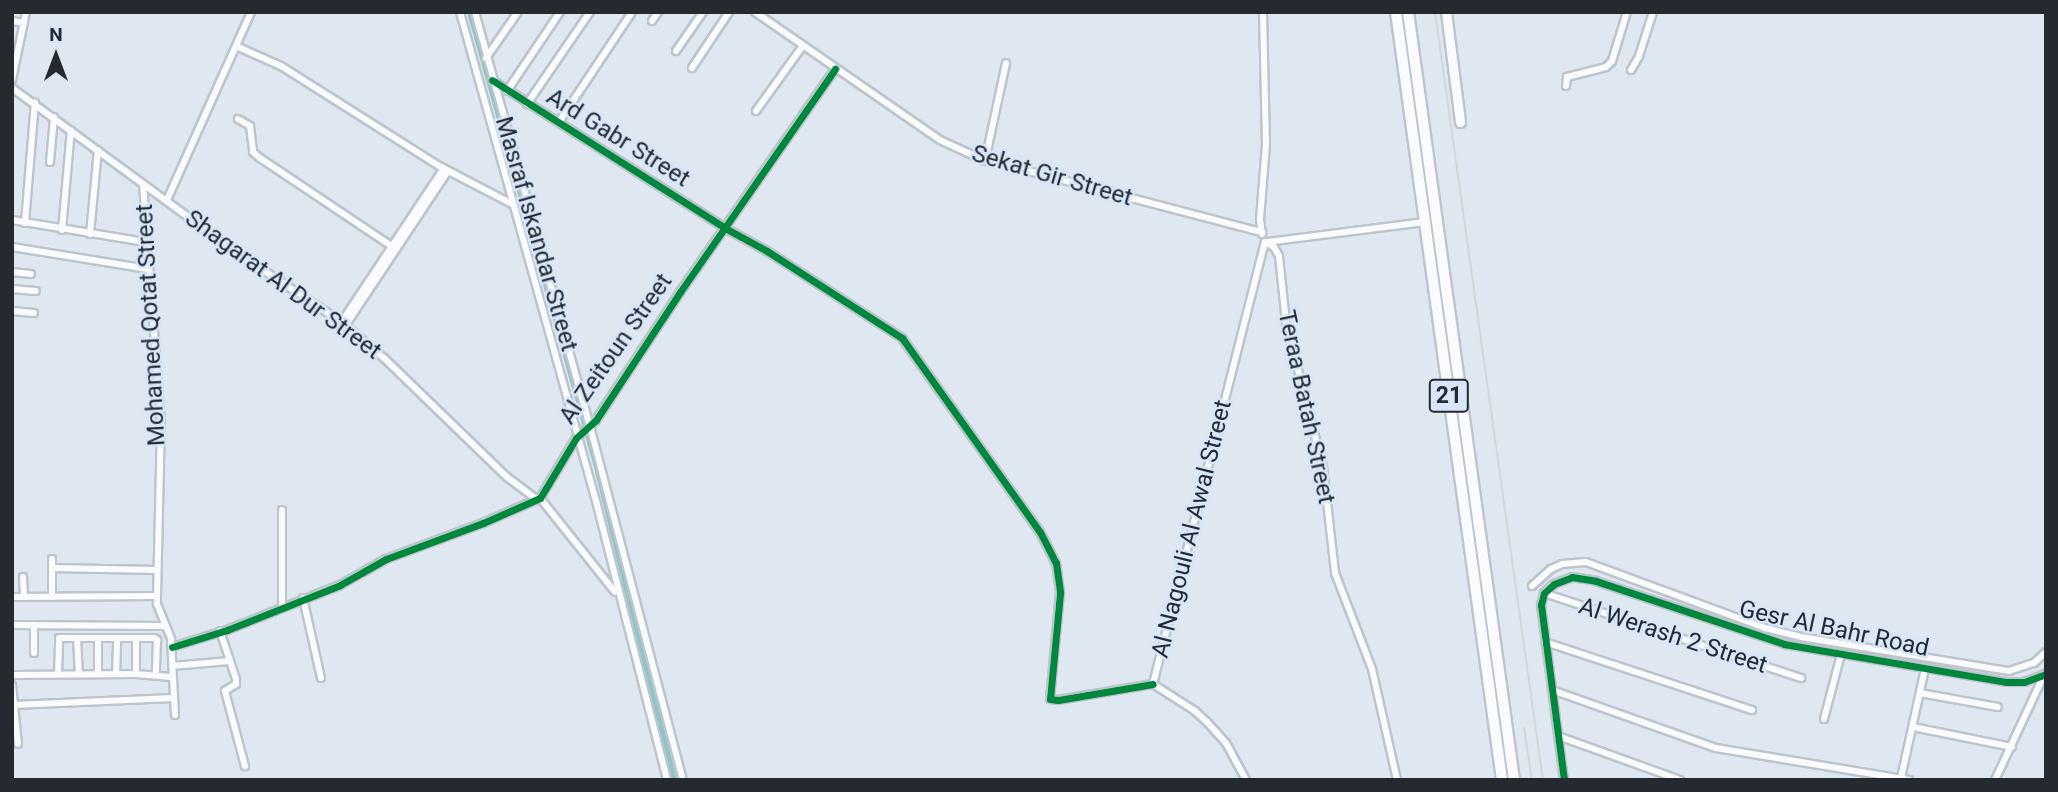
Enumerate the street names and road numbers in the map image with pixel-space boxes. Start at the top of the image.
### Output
street label: Ard Gabr Street [541,83,695,193]
street label: Masraf Iskandar Street [489,113,583,355]
street label: Sekat Gir Street [968,139,1136,213]
street label: Mohamed Qotat Street [130,203,172,447]
street label: Shagarat Al Dur Street [179,204,387,366]
street label: Al Zeitoun Street [553,268,679,430]
street label: Teraa Batah Street [1271,308,1341,506]
road number: 21 [1428,376,1470,416]
street label: Al Nagouli Al Awal Street [1146,397,1238,661]
street label: Al Werash 2 Street [1575,592,1771,680]
street label: Gesr Al Bahr Road [1736,595,1932,663]

